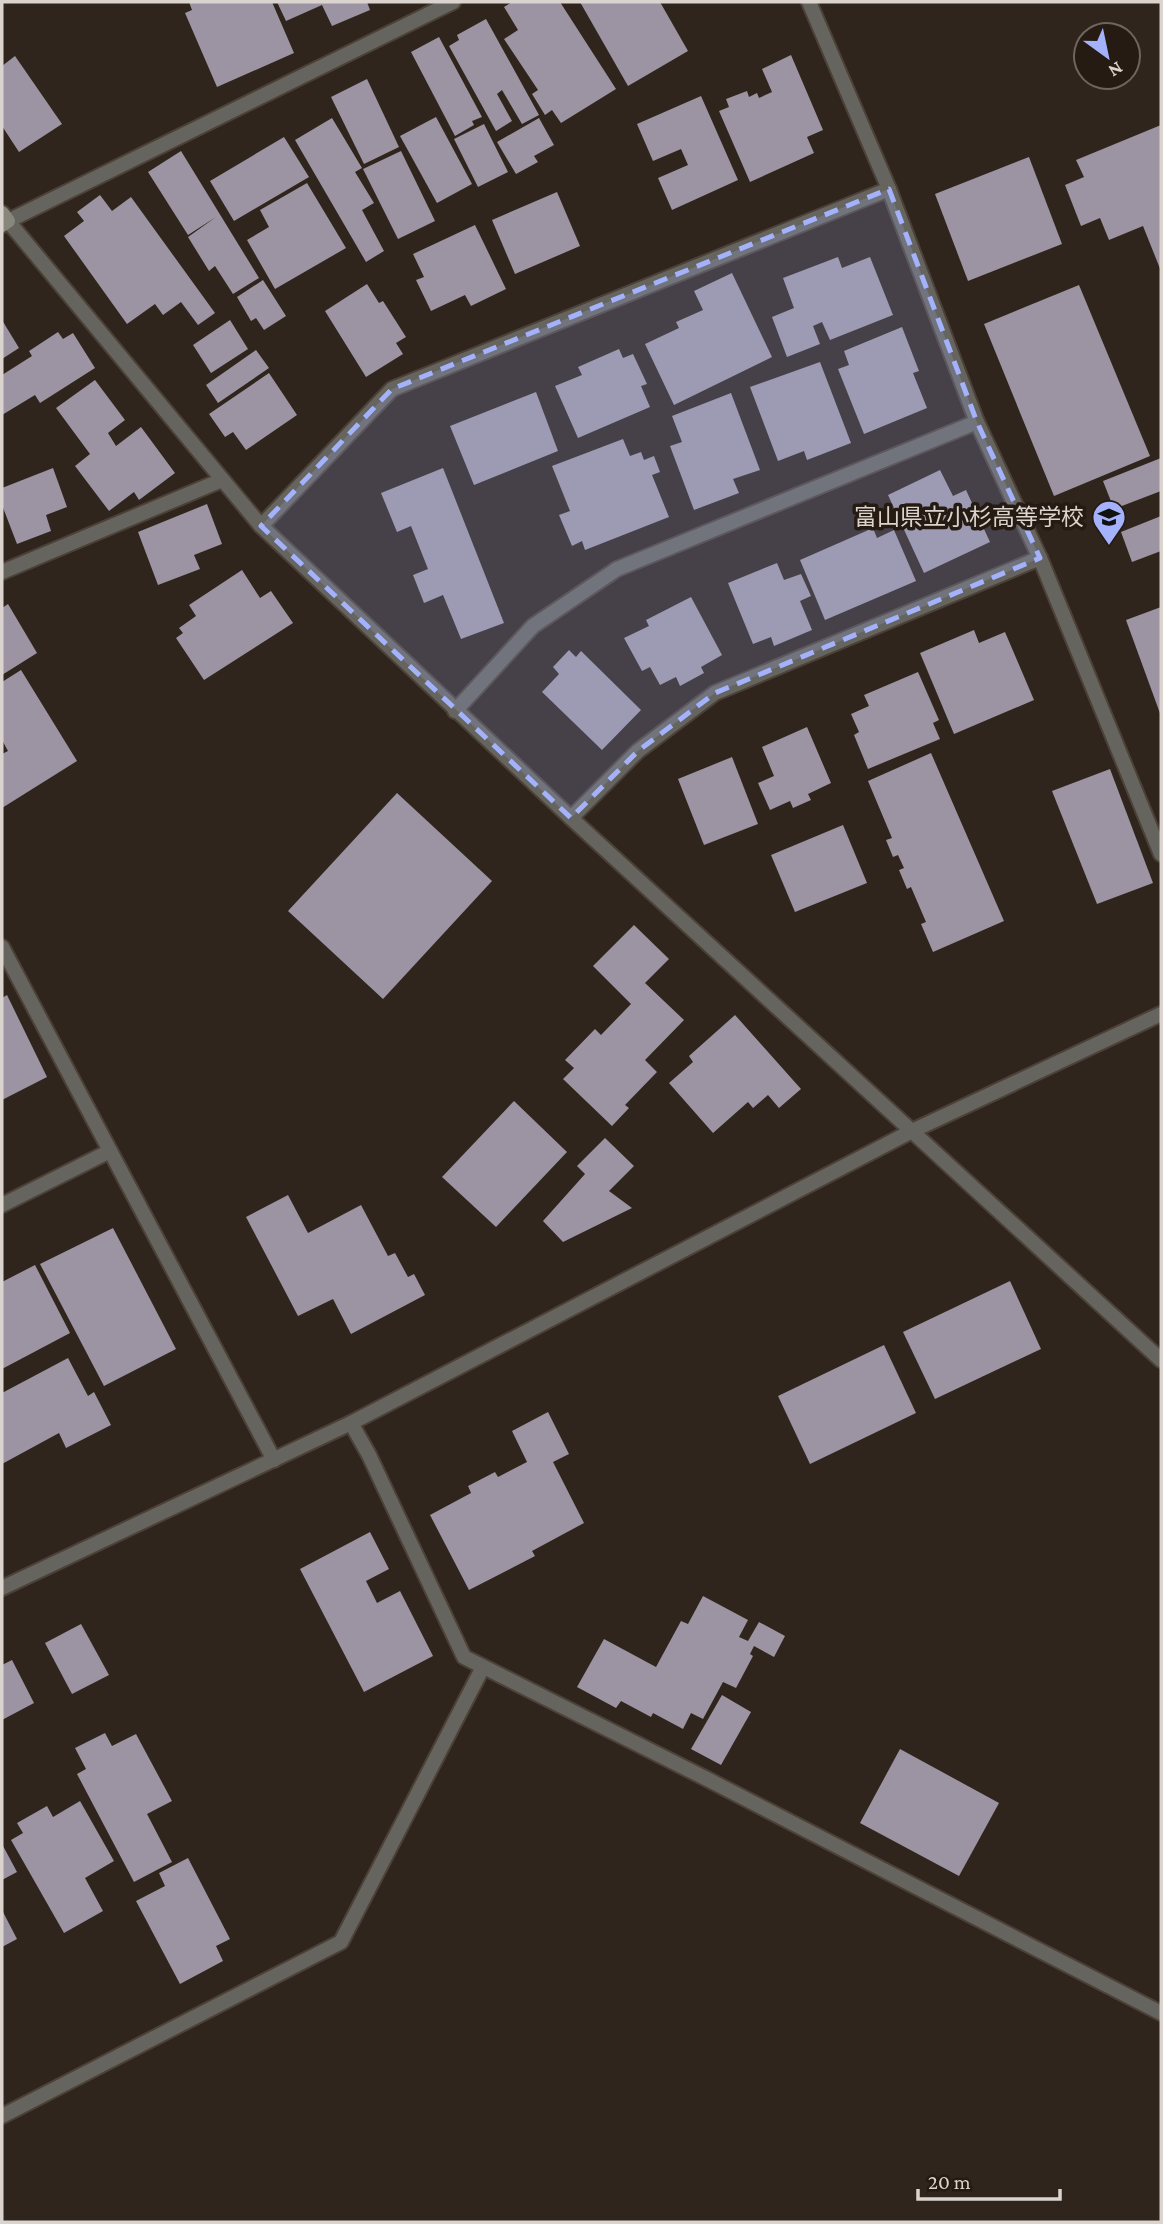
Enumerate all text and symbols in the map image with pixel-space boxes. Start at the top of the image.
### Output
north arrow [1072,21,1142,91]
text: N [1105,58,1127,82]
school or university icon: 富山県立小杉高等学校 [1090,498,1128,547]
place label: 富山県立小杉高等学校 [854,504,1084,530]
scale bar [918,2158,1060,2202]
text: 20 m [928,2170,971,2194]

